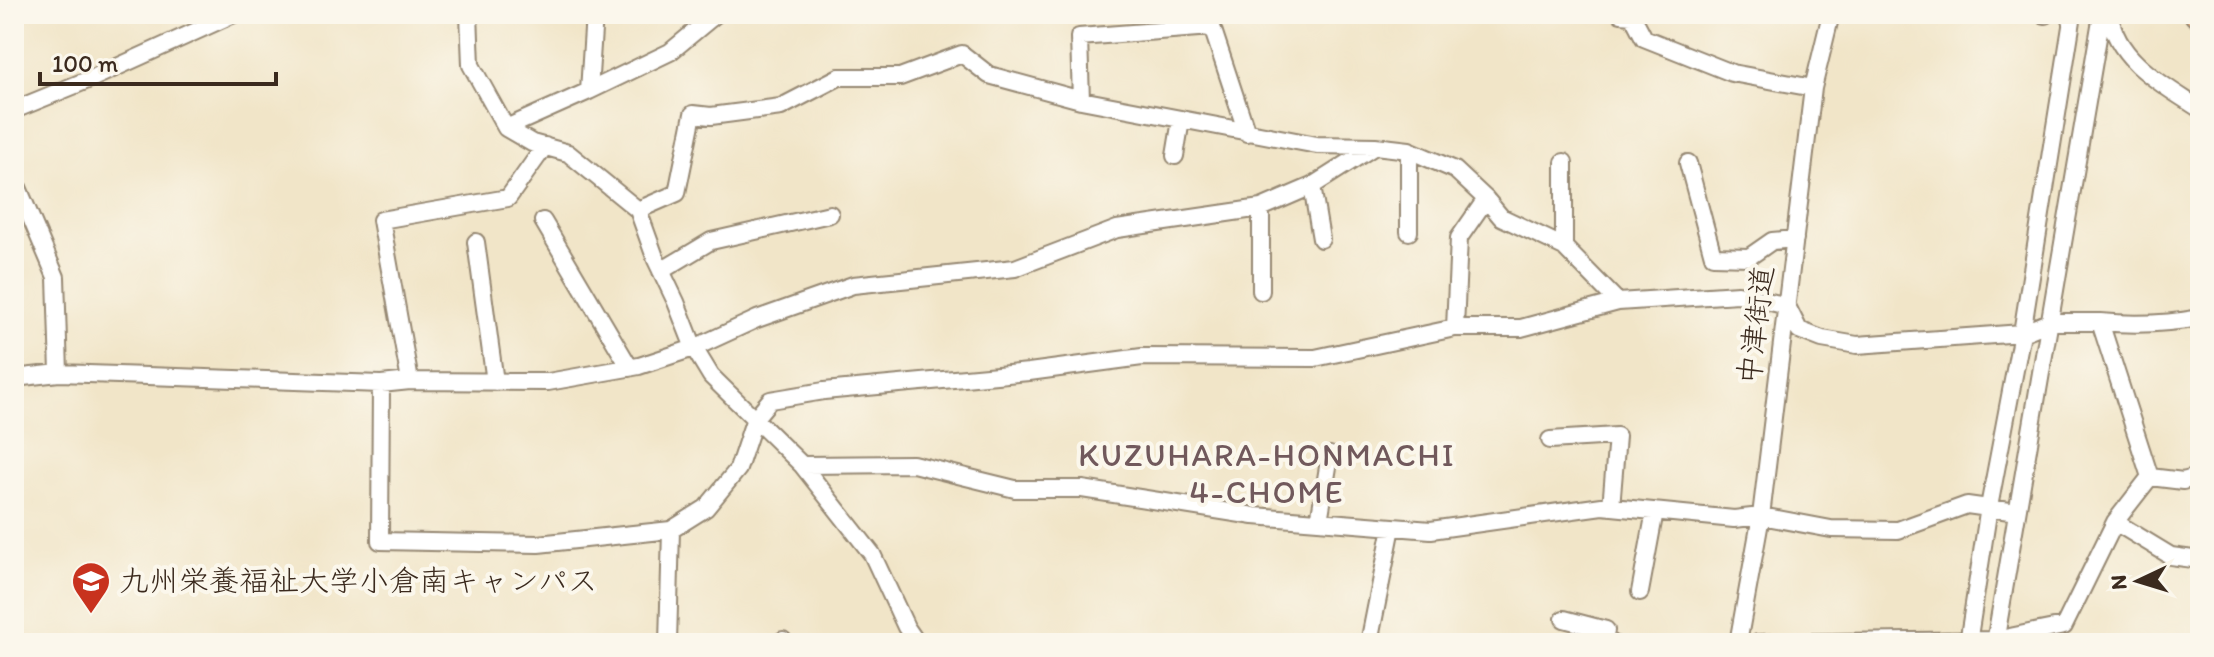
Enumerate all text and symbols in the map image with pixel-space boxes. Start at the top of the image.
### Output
scale bar [40,36,276,86]
text: 100 m [52,49,118,78]
street label: 中津街道 [1730,263,1781,387]
district label: KUZUHARA-HONMACHI 4-CHOME [1078,436,1456,511]
north arrow [2098,541,2178,621]
school or university icon: 九州栄養福祉大学小倉南キャンパス [70,560,112,615]
place label: 九州栄養福祉大学小倉南キャンパス [119,562,598,599]
text: N [2105,574,2133,591]

